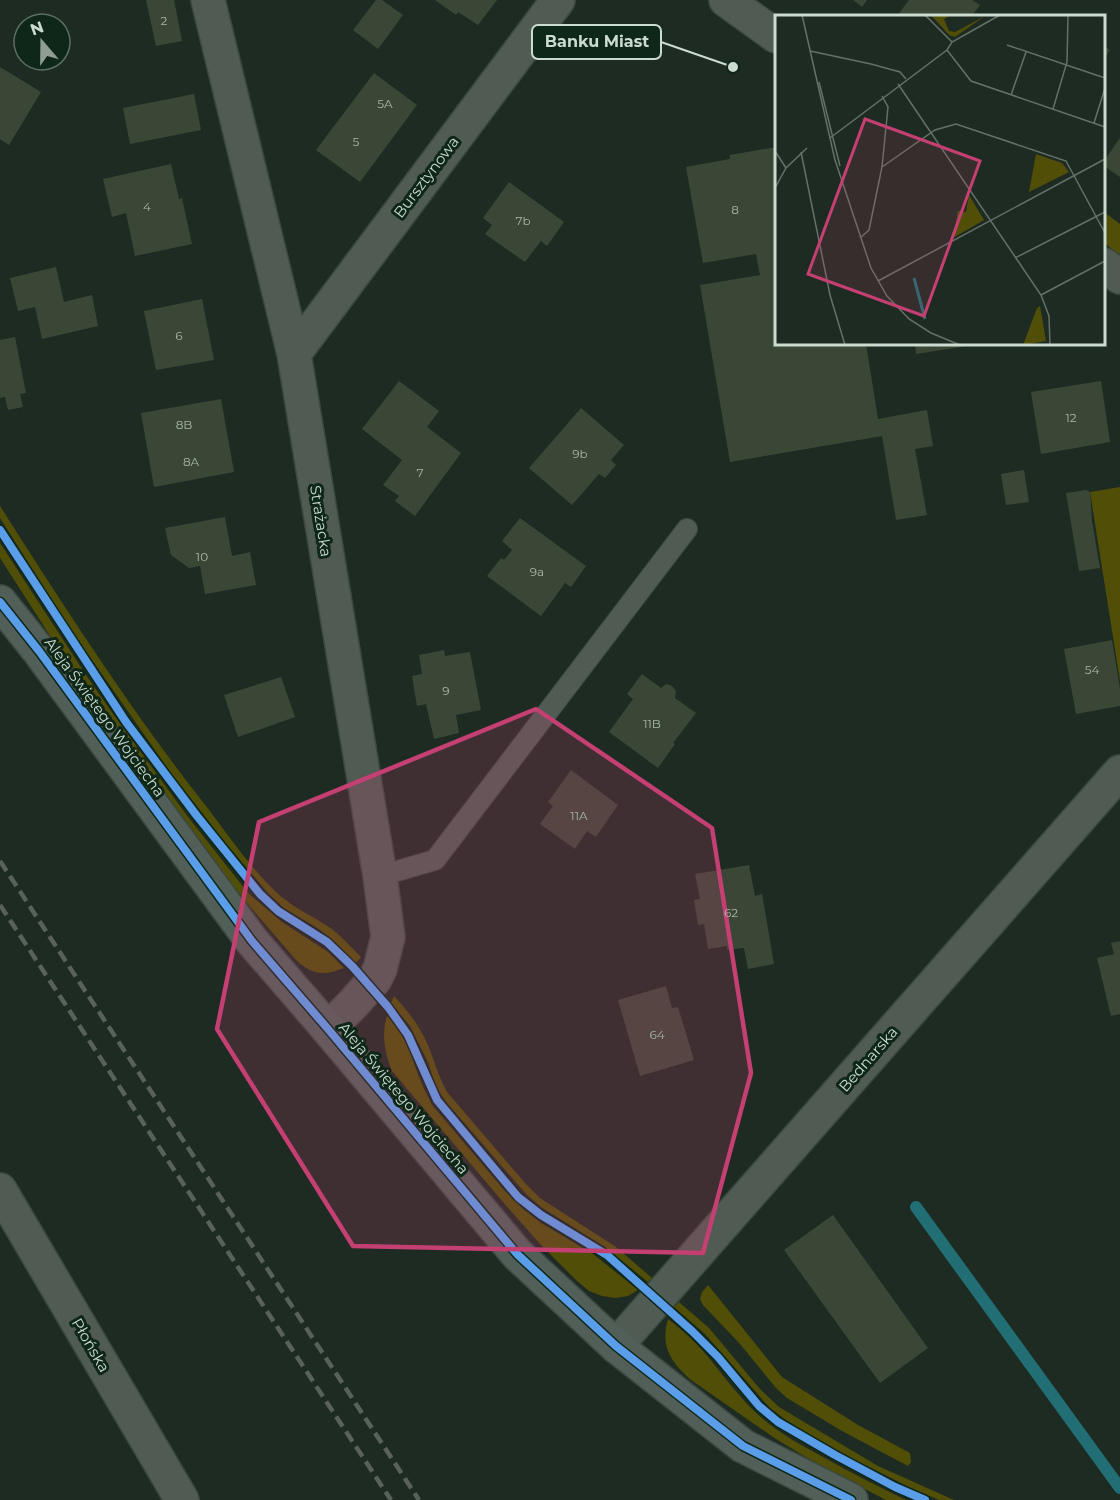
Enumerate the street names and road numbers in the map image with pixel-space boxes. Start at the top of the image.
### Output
street label: Bursztynowa [389,133,463,221]
street label: Strażacka [306,484,336,558]
street label: Aleja Świętego Wojciecha [41,634,169,800]
street label: Aleja Świętego Wojciecha [335,1018,473,1178]
street label: Bednarska [834,1022,902,1096]
street label: Płońska [68,1314,114,1376]

